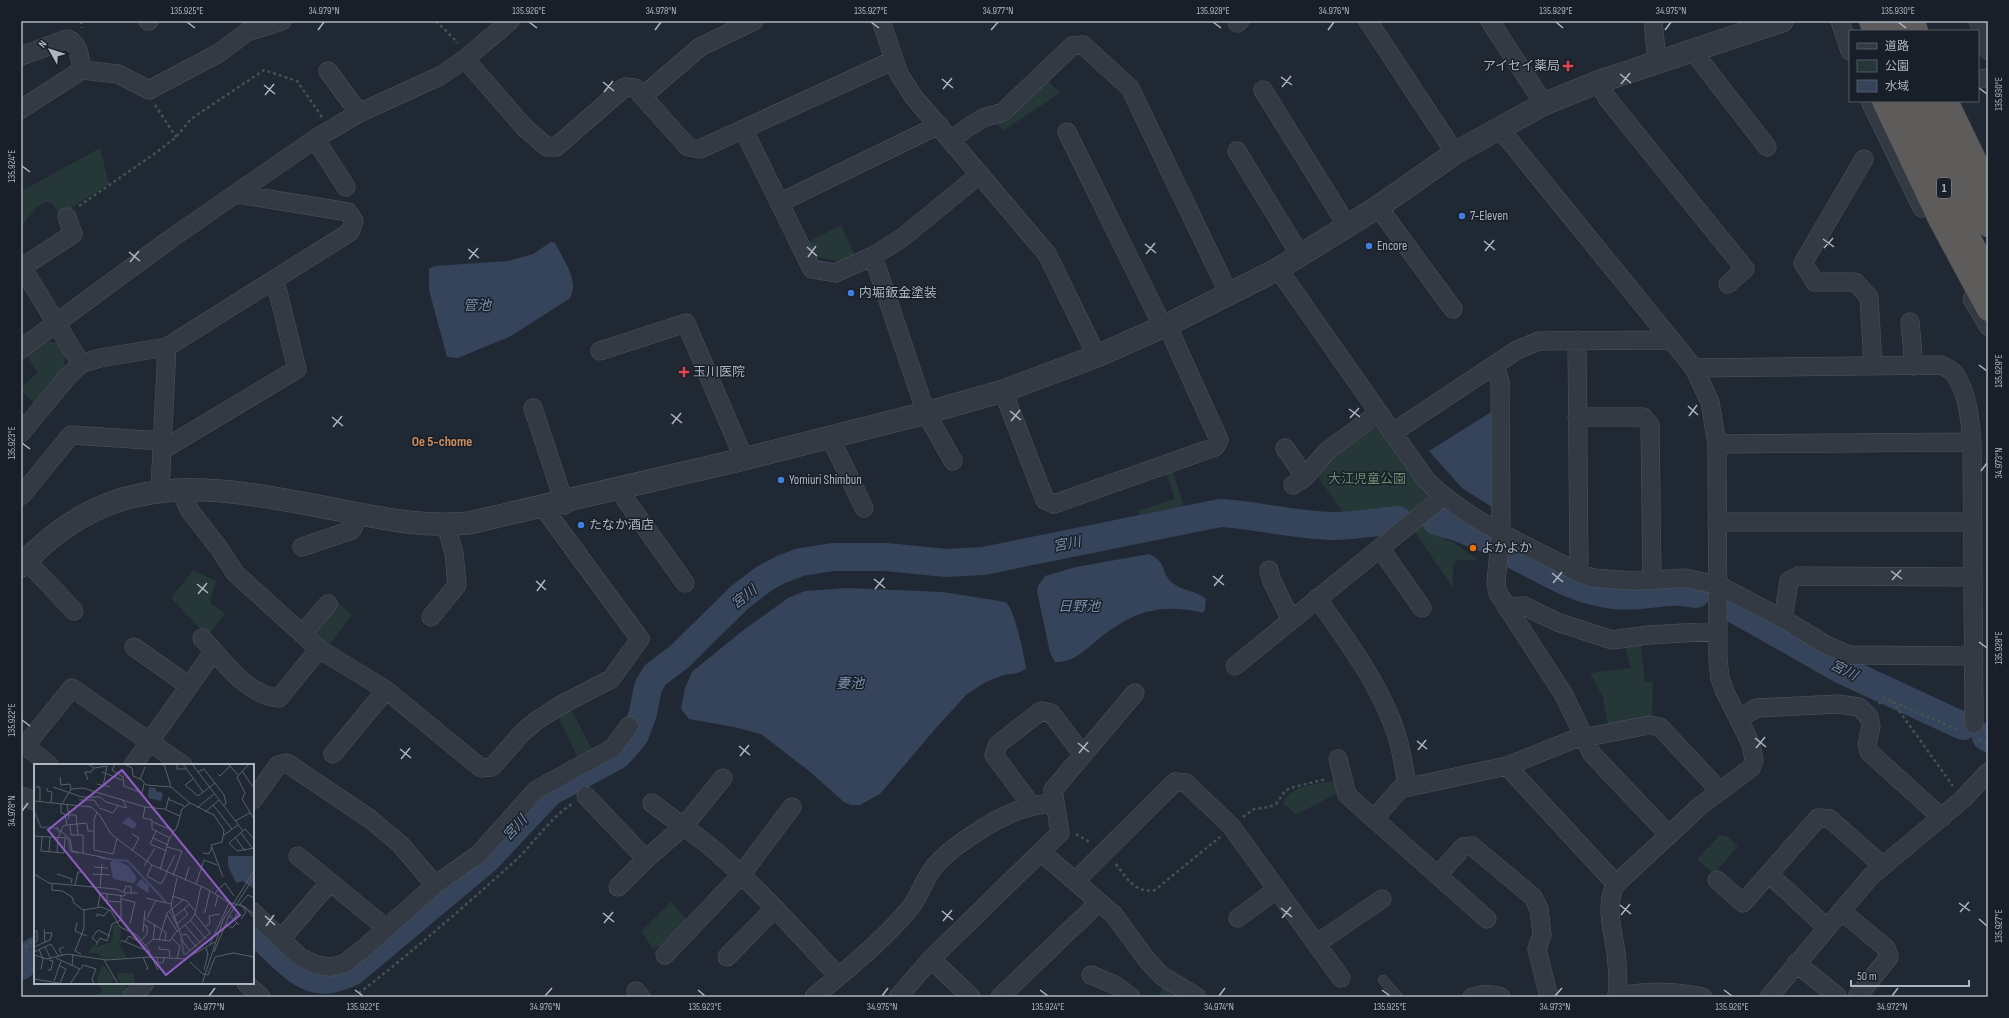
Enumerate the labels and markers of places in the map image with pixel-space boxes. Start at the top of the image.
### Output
place label: アイセイ薬局 [1483,58,1560,74]
marker: アイセイ薬局 [1563,61,1573,71]
place label: 7-Eleven [1470,208,1508,224]
marker: 7-Eleven [1457,211,1467,221]
place label: Encore [1377,238,1407,254]
marker: Encore [1364,241,1374,251]
place label: 内堀鈑金塗装 [859,285,937,301]
marker: 内堀鈑金塗装 [846,288,856,298]
place label: 玉川医院 [693,364,745,380]
marker: 玉川医院 [678,366,690,378]
place label: Yomiuri Shimbun [789,472,862,488]
marker: Yomiuri Shimbun [776,475,786,485]
place label: たなか酒店 [589,517,654,533]
marker: たなか酒店 [576,520,586,530]
place label: よかよか [1481,540,1532,556]
marker: よかよか [1468,543,1478,553]

